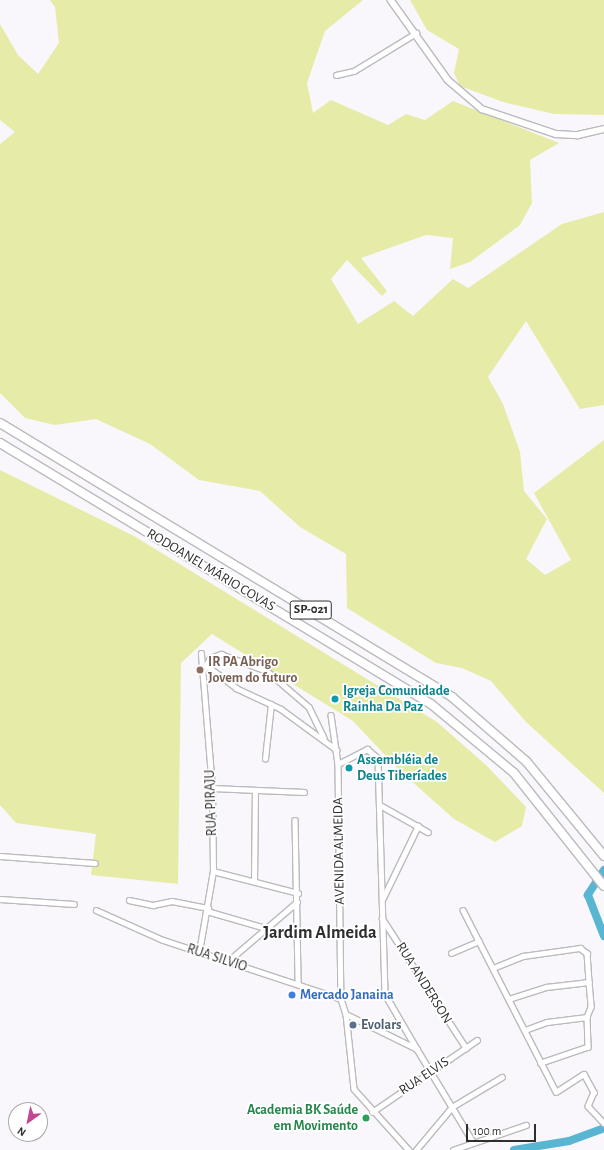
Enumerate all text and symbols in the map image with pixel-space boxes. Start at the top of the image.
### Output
street label: RODOANEL MÁRIO COVAS [144,525,278,615]
road number: SP-021 [289,599,333,621]
place label: IR PA Abrigo Jovem do futuro [208,654,297,686]
marker: IR PA Abrigo Jovem do futuro [195,665,205,675]
place label: Igreja Comunidade Rainha Da Paz [343,683,450,716]
marker: Igreja Comunidade Rainha Da Paz [330,694,340,704]
place label: Assembléia de Deus Tiberíades [357,752,447,784]
marker: Assembléia de Deus Tiberíades [344,763,354,773]
street label: RUA PIRAJU [201,770,221,836]
street label: AVENIDA ALMEIDA [330,797,348,905]
district label: Jardim Almeida [263,922,377,944]
street label: RUA ANDERSON [392,939,456,1027]
street label: RUA SILVIO [185,940,249,976]
place label: Mercado Janaina [300,987,394,1003]
marker: Mercado Janaina [287,990,297,1000]
place label: Evolars [361,1017,401,1033]
marker: Evolars [348,1020,358,1030]
street label: RUA ELVIS [396,1053,452,1099]
north arrow [8,1102,48,1142]
place label: Academia BK Saúde em Movimento [247,1102,358,1134]
marker: Academia BK Saúde em Movimento [361,1113,371,1123]
scale bar [468,1116,538,1142]
text: N [16,1125,28,1138]
text: 100 m [473,1125,501,1137]

